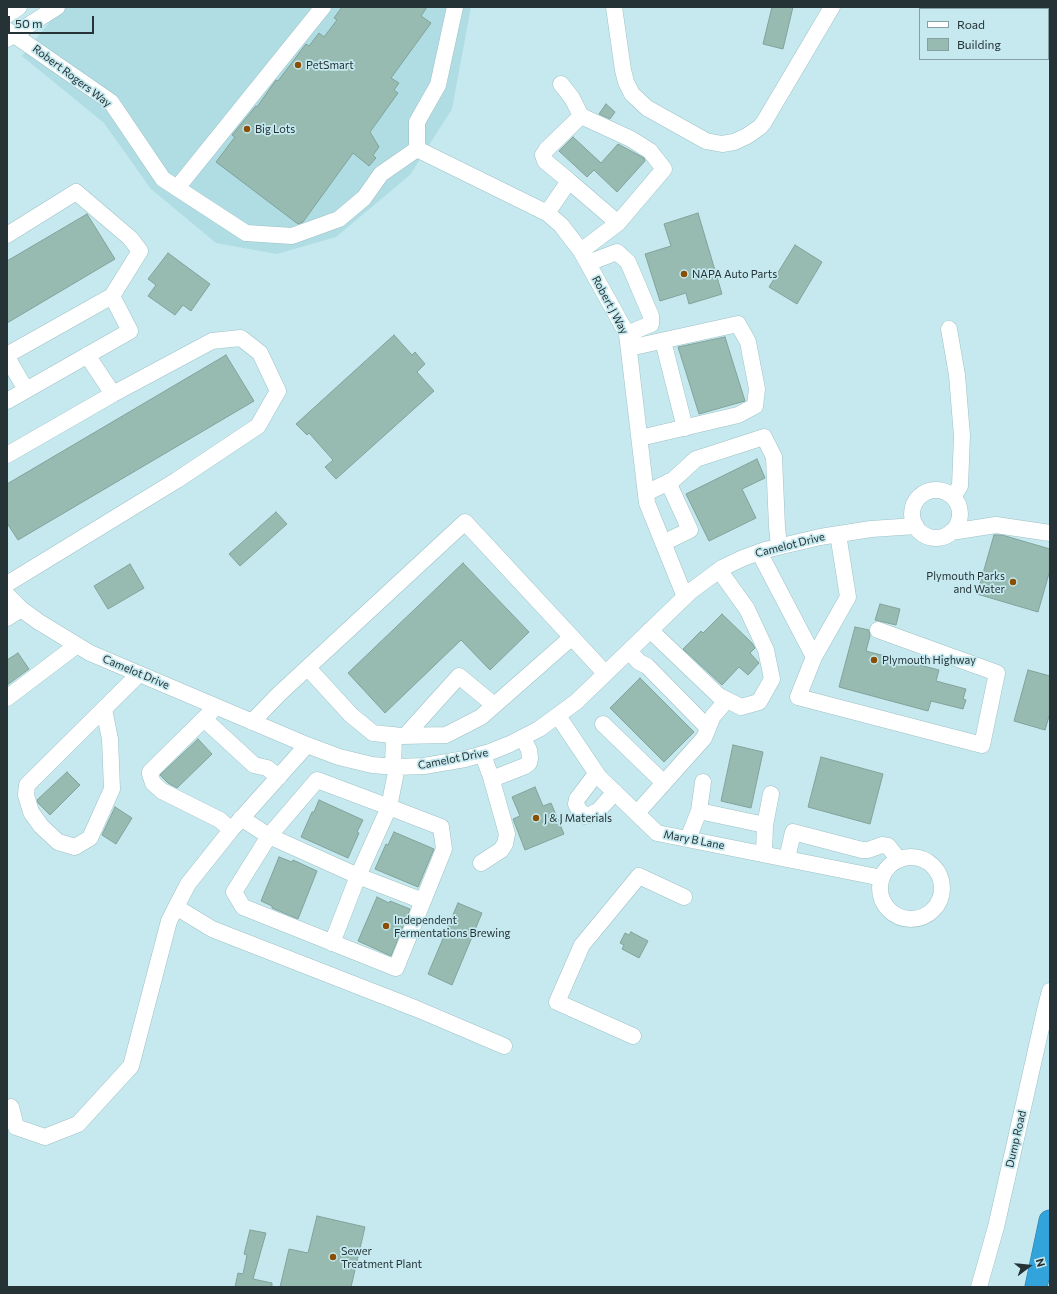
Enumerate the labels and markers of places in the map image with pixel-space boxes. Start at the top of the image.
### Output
place label: PetSmart [306,58,354,72]
marker: PetSmart [293,60,303,70]
place label: Big Lots [255,122,295,136]
marker: Big Lots [242,124,252,134]
place label: NAPA Auto Parts [692,267,777,281]
marker: NAPA Auto Parts [679,269,689,279]
place label: Plymouth Parks and Water [926,569,1005,595]
marker: Plymouth Parks and Water [1008,577,1018,587]
place label: Plymouth Highway [882,653,976,667]
marker: Plymouth Highway [869,655,879,665]
place label: J & J Materials [544,811,612,825]
marker: J & J Materials [531,813,541,823]
place label: Independent Fermentations Brewing [394,913,510,939]
marker: Independent Fermentations Brewing [381,921,391,931]
place label: Sewer Treatment Plant [341,1244,422,1270]
marker: Sewer Treatment Plant [328,1252,338,1262]

